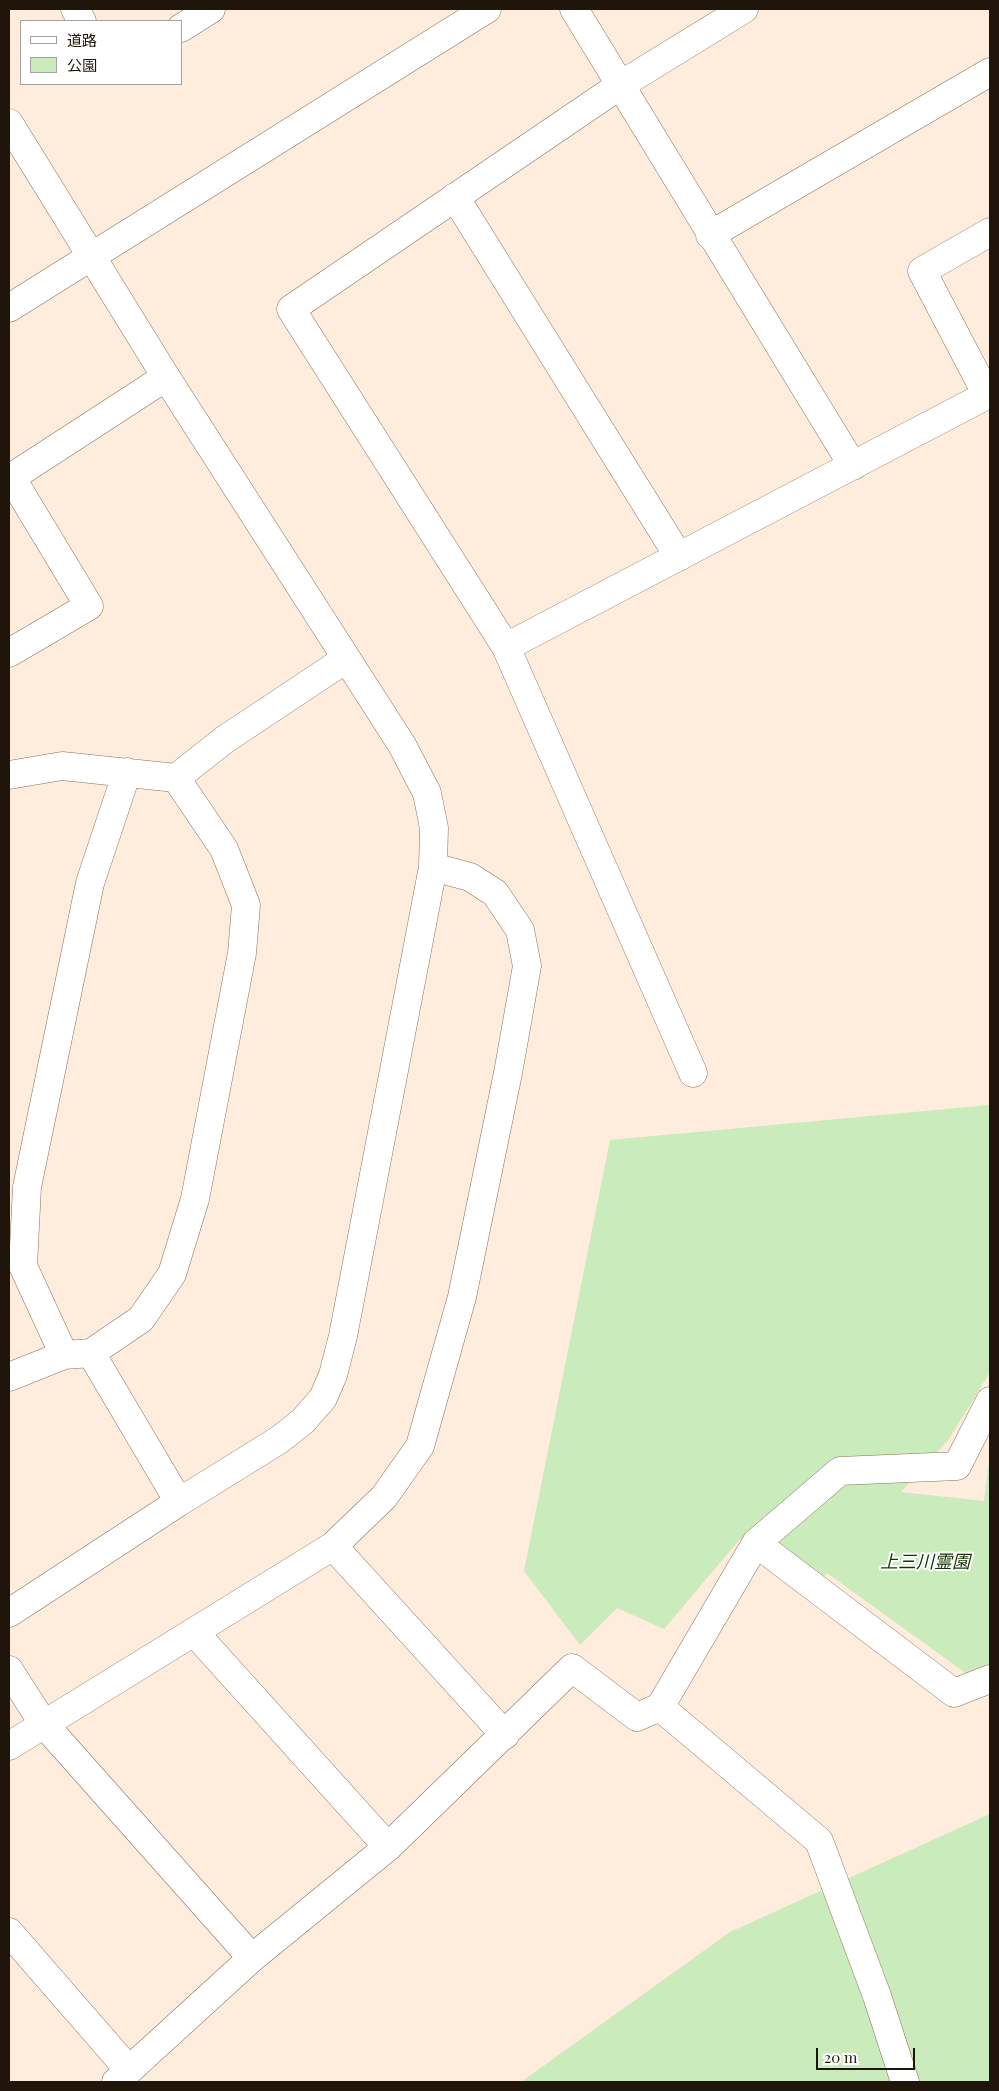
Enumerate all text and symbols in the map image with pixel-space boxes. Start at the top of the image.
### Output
legend [20,20,182,85]
text: 道路 [67,30,97,50]
text: 公園 [67,55,97,75]
park label: 上三川霊園 [880,1551,970,1573]
scale bar [819,2038,918,2070]
text: 20 m [824,2047,857,2067]

